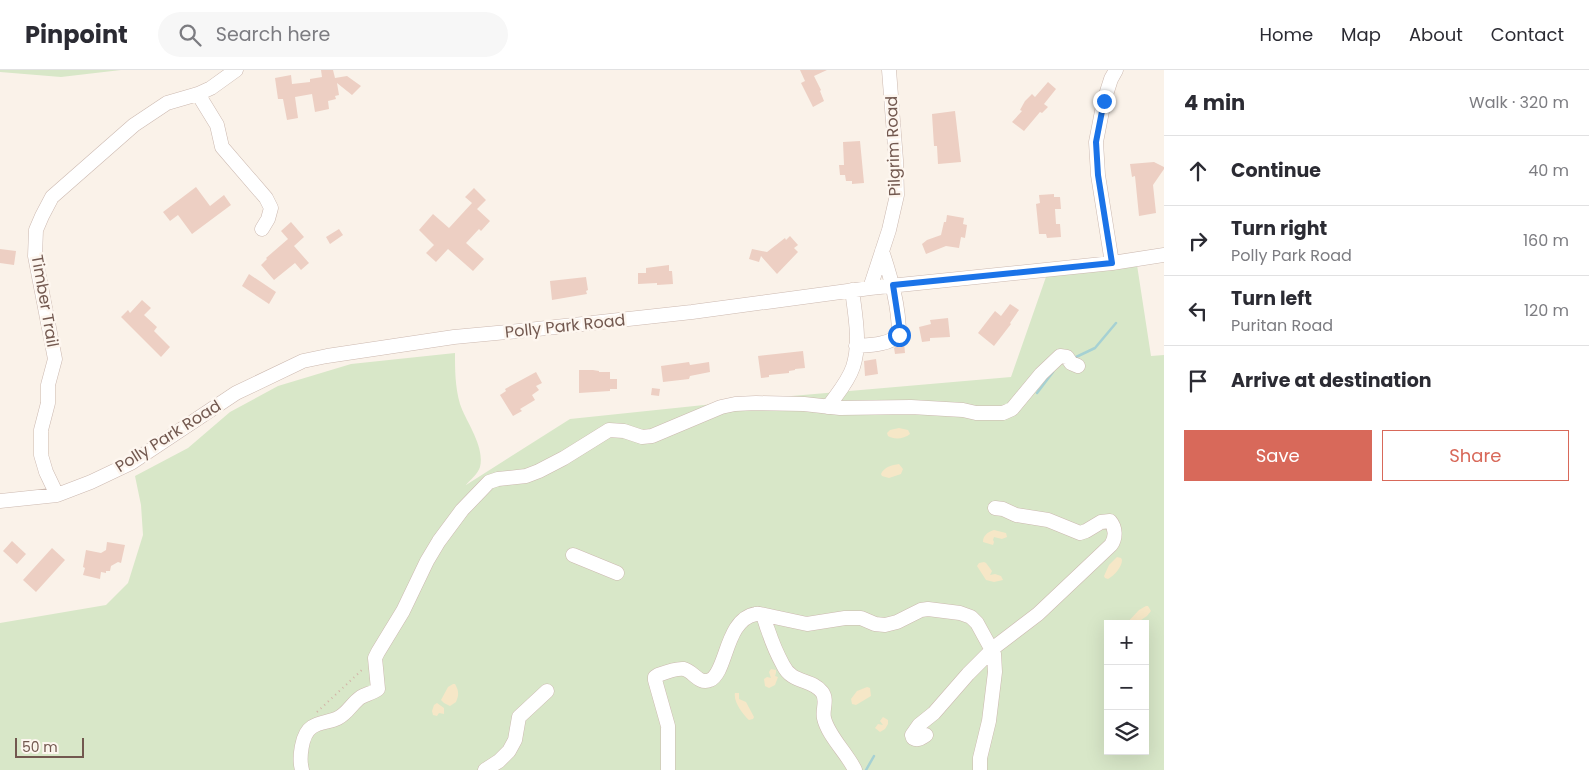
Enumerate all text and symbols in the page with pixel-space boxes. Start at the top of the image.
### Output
search box [158,12,508,57]
text: Pinpoint [25,18,128,51]
icon: search [176,21,204,49]
text: Search here [216,21,330,48]
text: Home [1259,22,1313,47]
text: Map [1341,22,1381,47]
text: About [1409,22,1463,47]
text: Contact [1491,22,1564,47]
text: 4 min [1184,88,1245,117]
route end [1093,90,1116,113]
text: Walk · 320 m [1469,91,1569,114]
street label: Pilgrim Road [880,96,906,196]
icon: ahead [1184,157,1212,185]
text: Continue [1231,157,1321,184]
text: 40 m [1528,159,1569,182]
text: Turn right [1231,215,1327,242]
icon: right [1184,227,1212,255]
text: 160 m [1523,229,1569,252]
text: Polly Park Road [1231,244,1352,267]
street label: Timber Trail [26,253,64,349]
text: Turn left [1231,285,1312,312]
icon: left [1184,297,1212,325]
text: 120 m [1524,299,1569,322]
street label: Polly Park Road [504,308,626,344]
text: Puritan Road [1231,314,1333,337]
route start [888,324,911,347]
icon: arrive [1184,367,1212,395]
text: Arrive at destination [1231,367,1432,394]
street label: Polly Park Road [111,394,225,478]
button: Save [1184,430,1372,481]
button: Share [1382,430,1569,481]
map controls [1104,620,1149,755]
button: + [1104,620,1149,665]
button: − [1104,665,1149,710]
button: layers [1104,710,1149,755]
scale bar [15,735,84,758]
text: 50 m [22,737,58,757]

